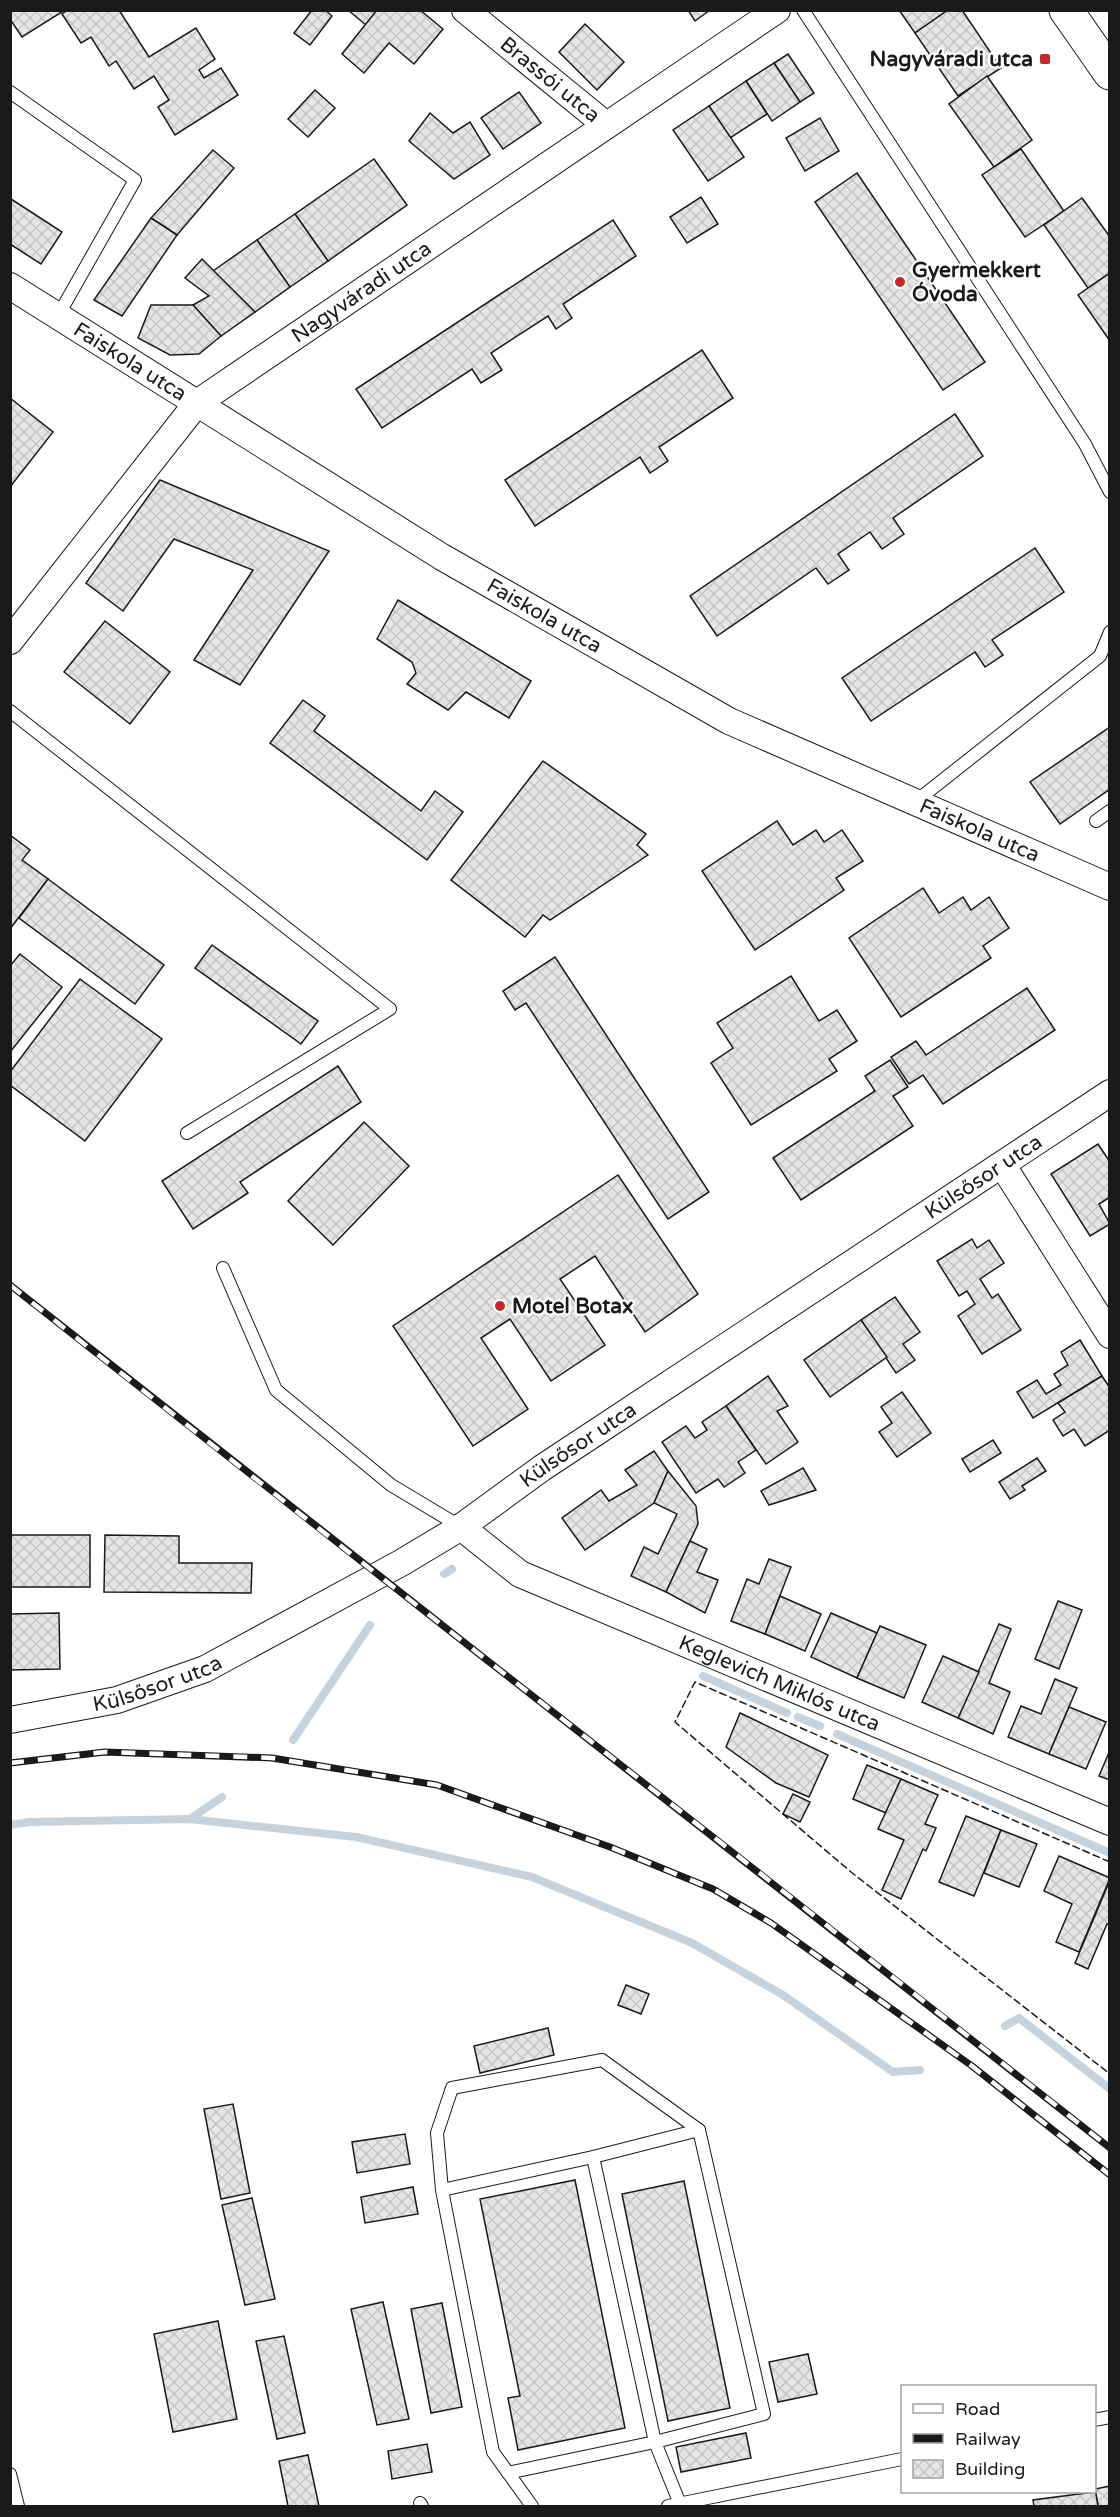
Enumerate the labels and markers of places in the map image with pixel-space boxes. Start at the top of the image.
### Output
place label: Nagyváradi utca [870,47,1033,72]
marker: Nagyváradi utca [1038,52,1052,66]
place label: Gyermekkert Óvoda [912,258,1041,307]
marker: Gyermekkert Óvoda [893,275,907,289]
place label: Motel Botax [512,1294,633,1319]
marker: Motel Botax [493,1299,507,1313]

